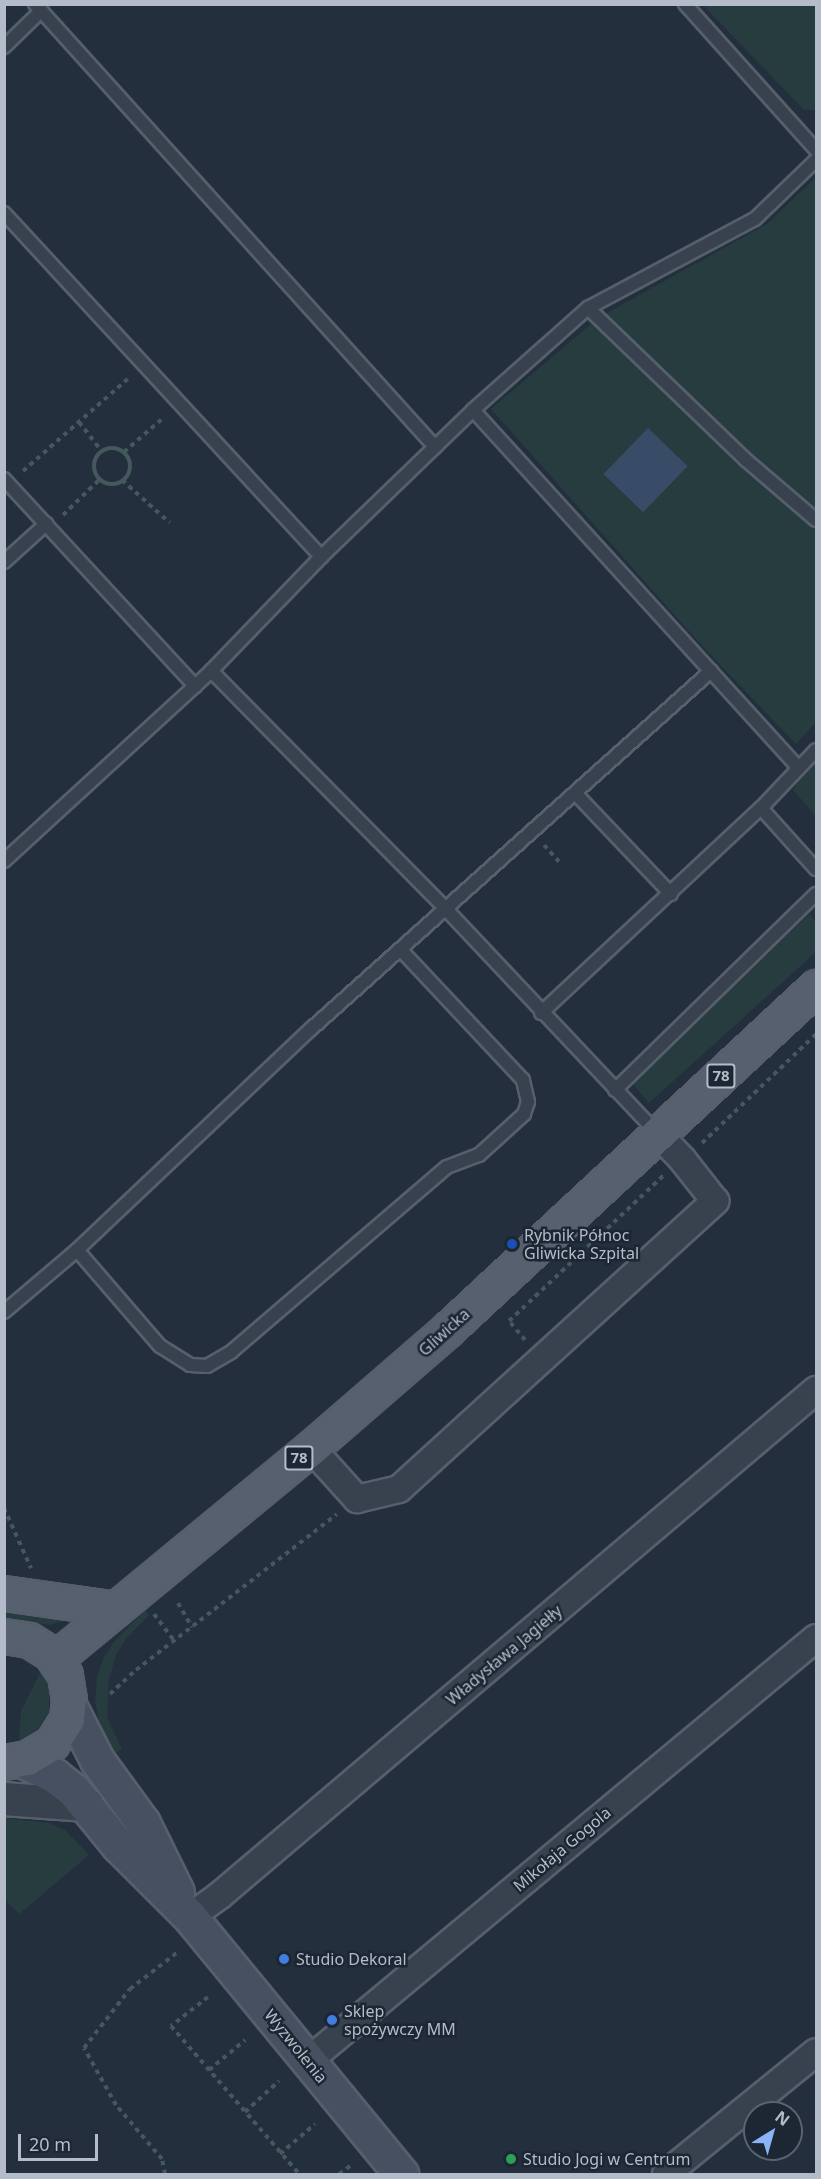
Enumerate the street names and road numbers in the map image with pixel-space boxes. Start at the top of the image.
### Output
road number: 78 [706,1064,736,1088]
street label: Gliwicka [415,1304,473,1360]
road number: 78 [284,1446,314,1470]
street label: Władysława Jagiełły [442,1601,566,1709]
street label: Mikołaja Gogola [509,1803,615,1895]
street label: Wyzwolenia [261,2005,331,2087]

